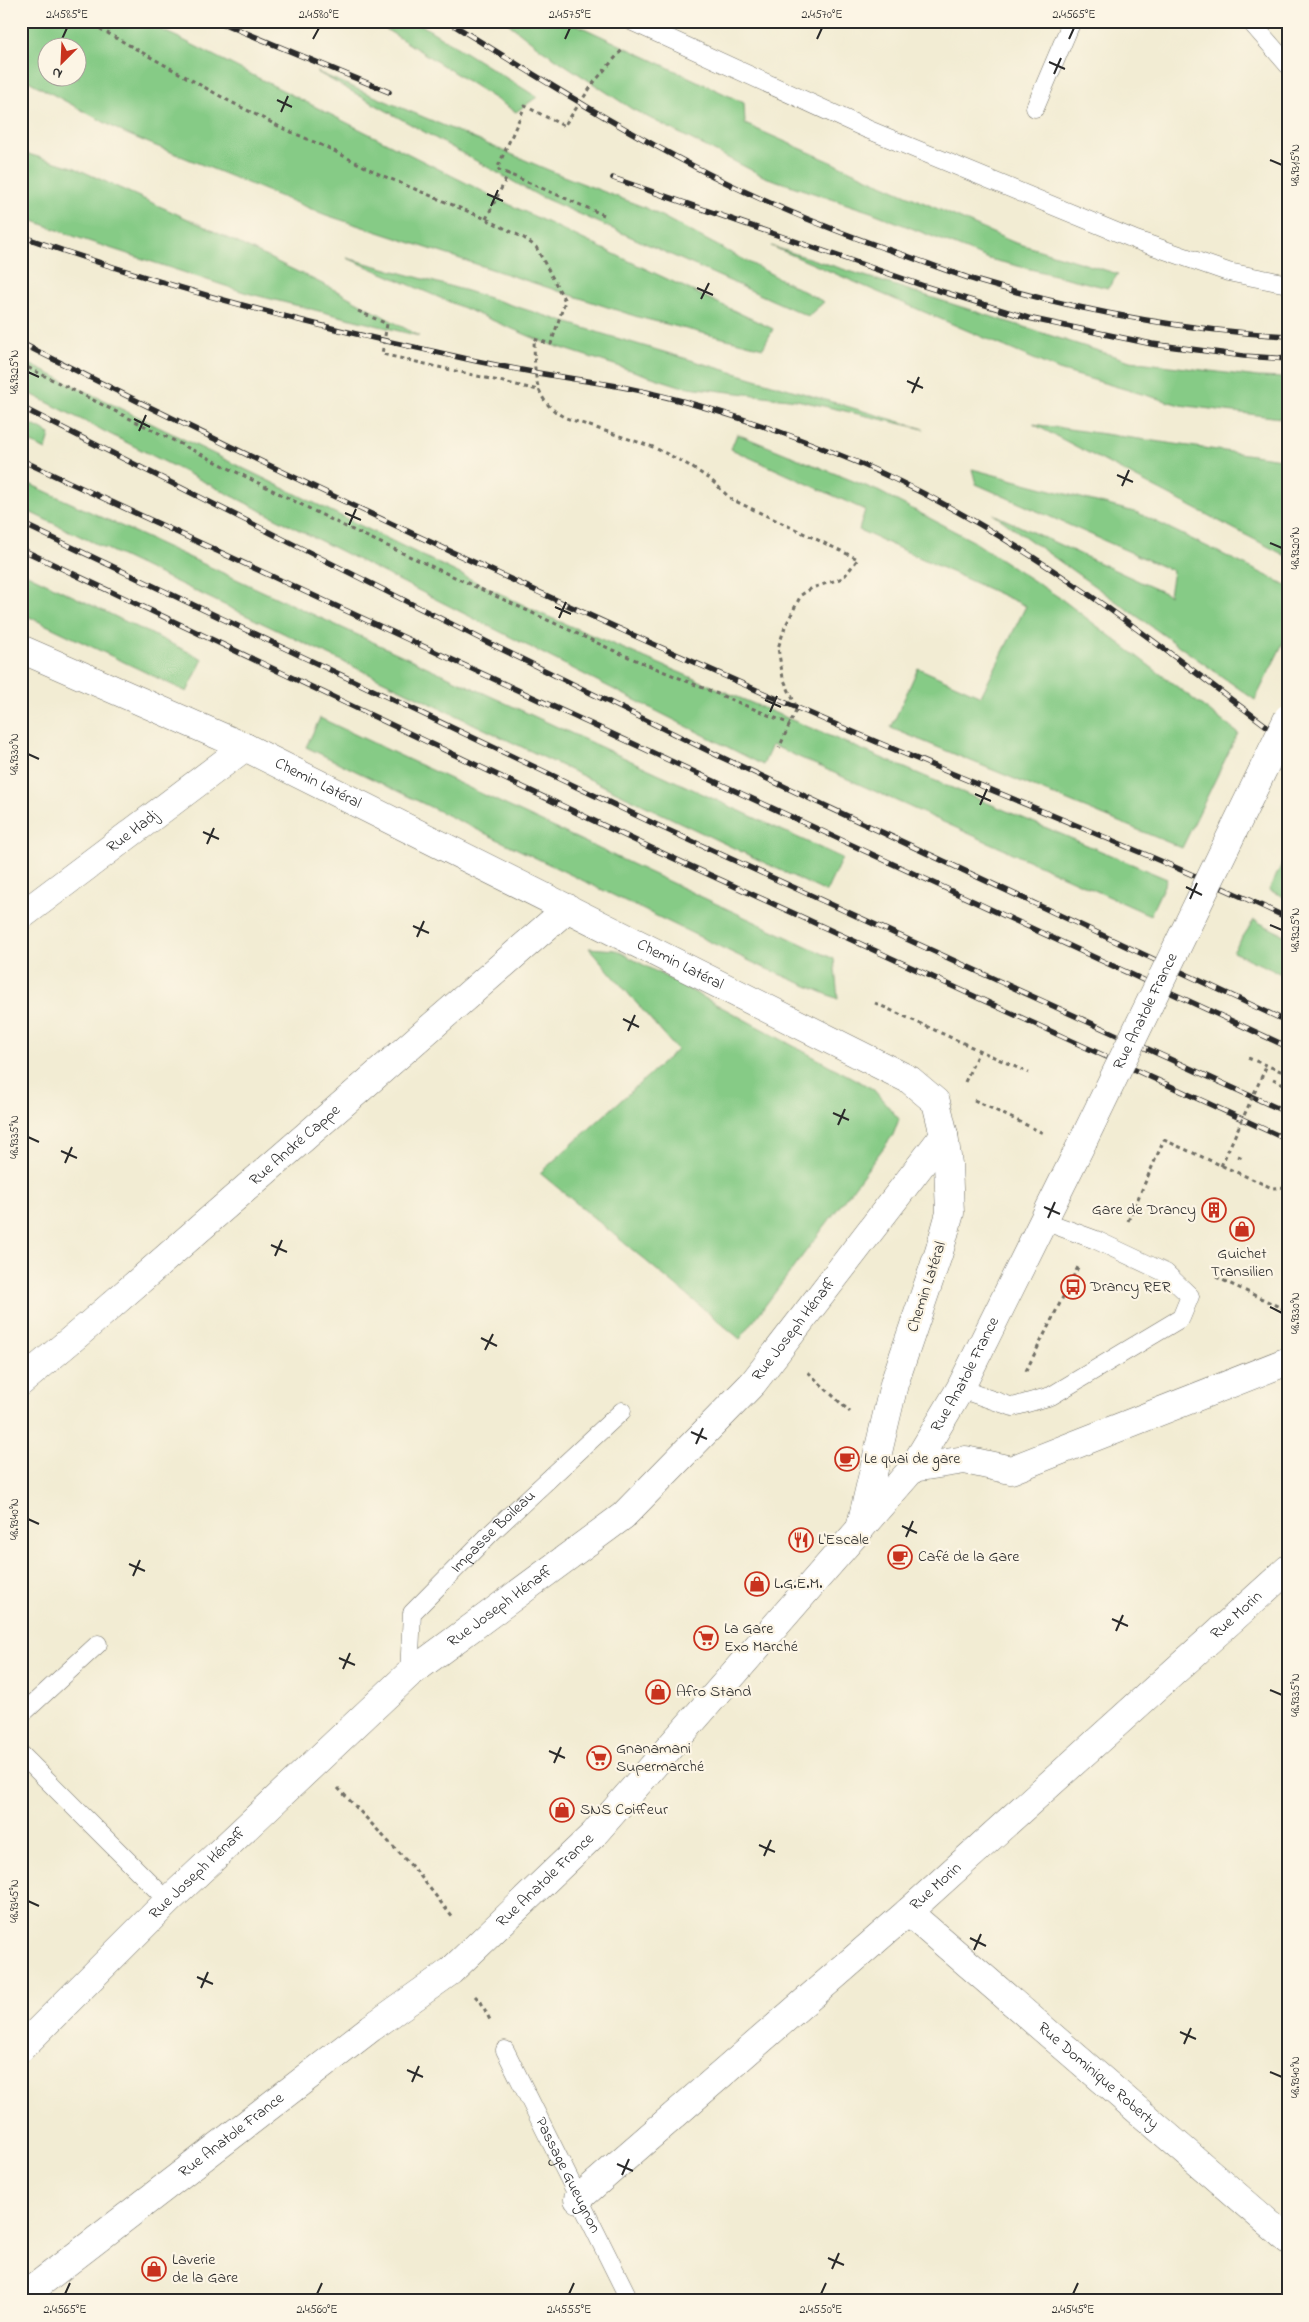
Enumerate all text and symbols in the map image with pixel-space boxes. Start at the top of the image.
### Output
text: 2.4585°E [46,6,88,24]
text: 2.4580°E [299,6,339,24]
text: 2.4575°E [549,6,591,24]
text: 2.4570°E [802,6,842,24]
text: 2.4565°E [1053,6,1095,24]
north arrow [38,38,88,88]
text: N [49,61,66,84]
text: 48.9315°N [1287,144,1305,186]
text: 48.9325°N [6,350,24,394]
text: 48.9320°N [1287,527,1305,569]
text: 48.9330°N [6,733,24,775]
street label: Chemin Latéral [270,752,366,815]
street label: Rue Hadj [102,804,164,859]
text: 48.9325°N [1287,908,1305,952]
street label: Chemin Latéral [633,933,728,997]
street label: Rue Anatole France [1107,948,1185,1074]
street label: Rue André Cappe [244,1098,347,1192]
text: 48.9335°N [6,1115,24,1159]
building icon: Gare de Drancy [1201,1197,1227,1223]
place label: Gare de Drancy [1092,1198,1196,1222]
shop icon: Guichet Transilien [1229,1216,1255,1242]
street label: Chemin Latéral [901,1238,953,1335]
place label: Guichet Transilien [1211,1242,1273,1284]
street label: Rue Joseph Hénaff [746,1273,842,1387]
bus stop icon: Drancy RER [1060,1274,1086,1300]
place label: Drancy RER [1089,1275,1171,1299]
text: 48.9330°N [1287,1292,1305,1334]
street label: Rue Anatole France [925,1312,1006,1437]
cafe icon: Le quai de gare [834,1446,860,1472]
place label: Le quai de gare [864,1447,961,1471]
street label: Impasse Boileau [445,1485,541,1579]
text: 48.9340°N [6,1498,24,1540]
restaurant icon: L'Escale [788,1527,814,1553]
place label: L'Escale [818,1528,870,1552]
cafe icon: Café de la Gare [887,1544,913,1570]
place label: Café de la Gare [918,1545,1020,1569]
street label: Rue Joseph Hénaff [443,1560,558,1654]
shop icon: L.G.E.M. [744,1571,770,1597]
place label: L.G.E.M. [774,1572,822,1596]
street label: Rue Morin [1205,1585,1268,1645]
place label: La Gare Exo Marché [724,1617,799,1659]
supermarket icon: La Gare Exo Marché [693,1625,719,1651]
text: 48.9335°N [1287,1673,1305,1717]
shop icon: Afro Stand [645,1679,671,1705]
place label: Afro Stand [676,1680,751,1704]
place label: Gnanamani Supermarché [616,1737,705,1779]
supermarket icon: Gnanamani Supermarché [586,1745,612,1771]
shop icon: SNS Coiffeur [549,1797,575,1823]
place label: SNS Coiffeur [580,1798,668,1822]
street label: Rue Joseph Hénaff [144,1822,251,1925]
street label: Rue Anatole France [491,1827,600,1933]
street label: Rue Morin [905,1857,967,1917]
text: 48.9345°N [6,1879,24,1923]
street label: Rue Dominique Roberty [1032,2017,1164,2135]
text: 48.9340°N [1287,2056,1305,2098]
street label: Rue Anatole France [174,2087,290,2184]
street label: Passage Gueugnon [528,2113,607,2238]
place label: Laverie de la Gare [172,2248,239,2290]
shop icon: Laverie de la Gare [141,2256,167,2282]
text: 2.4565°E [44,2301,86,2319]
text: 2.4560°E [296,2301,338,2319]
text: 2.4555°E [547,2301,591,2319]
text: 2.4550°E [800,2301,842,2319]
text: 2.4545°E [1052,2301,1094,2319]

